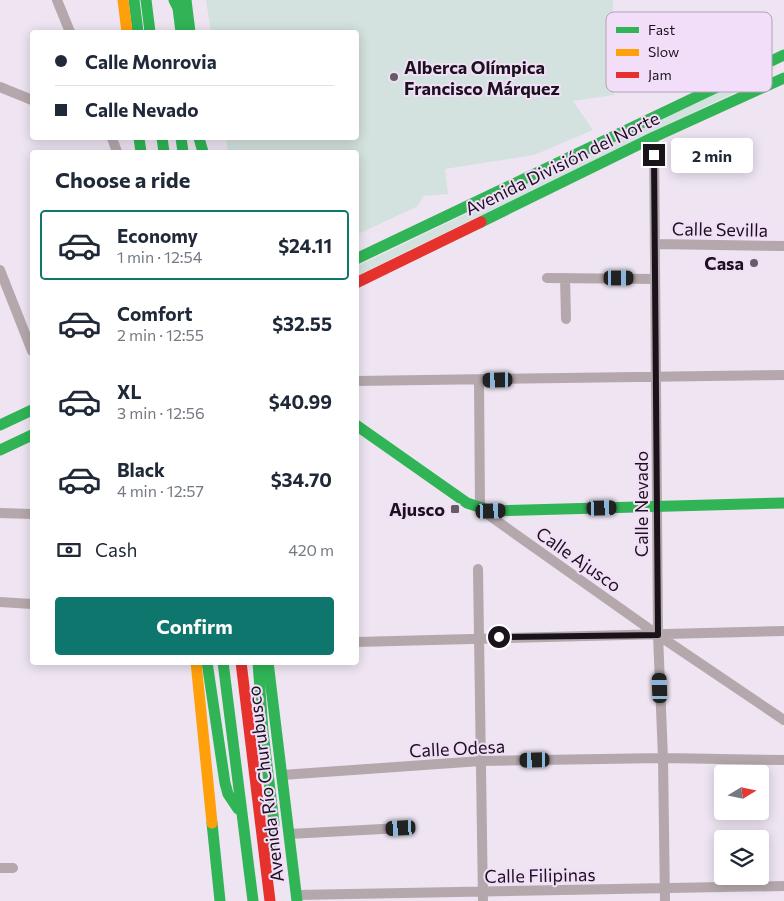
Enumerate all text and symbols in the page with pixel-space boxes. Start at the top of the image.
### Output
legend [606,12,772,92]
text: Fast [648,21,675,38]
text: Slow [648,43,679,60]
text: Calle Monrovia [85,50,217,73]
place label: Alberca Olímpica Francisco Márquez [404,56,560,99]
text: Jam [648,66,672,83]
marker: Alberca Olímpica Francisco Márquez [388,71,400,83]
text: Calle Nevado [85,98,199,121]
street label: Avenida División del Norte [461,106,663,220]
callout: 2 min [672,138,754,172]
route end [643,144,665,166]
text: 2 min [692,146,732,165]
text: Choose a ride [55,166,190,193]
street label: Calle Sevilla [672,217,768,241]
icon: car [57,223,102,268]
text: Economy [117,224,198,247]
text: $24.11 [278,234,332,257]
text: 1 min · 12:54 [117,247,202,266]
place label: Casa [704,252,744,274]
marker: Casa [748,257,760,269]
car [604,271,634,286]
icon: car [57,301,102,346]
text: Comfort [117,302,193,325]
text: $32.55 [272,312,332,335]
text: 2 min · 12:55 [117,325,204,344]
car [482,372,513,388]
icon: car [57,379,102,424]
text: XL [117,380,142,403]
text: $40.99 [269,390,332,413]
text: 3 min · 12:56 [117,403,205,422]
street label: Calle Nevado [630,451,652,557]
icon: car [57,457,102,502]
text: Black [117,458,165,481]
text: $34.70 [271,468,332,491]
text: 4 min · 12:57 [117,481,204,500]
place label: Ajusco [389,498,445,520]
car [586,500,617,516]
marker: Ajusco [449,503,461,515]
car [475,503,506,519]
street label: Calle Ajusco [532,522,626,596]
icon: cash [55,536,83,564]
text: Cash [95,538,137,561]
text: 420 m [288,540,334,559]
button: Confirm [55,597,334,655]
route start [488,626,510,648]
car [651,673,668,703]
street label: Avenida Río Churubusco [242,685,288,883]
street label: Calle Odesa [408,735,506,761]
car [519,752,550,768]
north arrow [714,765,769,820]
map controls [714,765,769,885]
car [385,820,416,836]
button: layers [714,830,769,885]
street label: Calle Filipinas [484,863,596,887]

